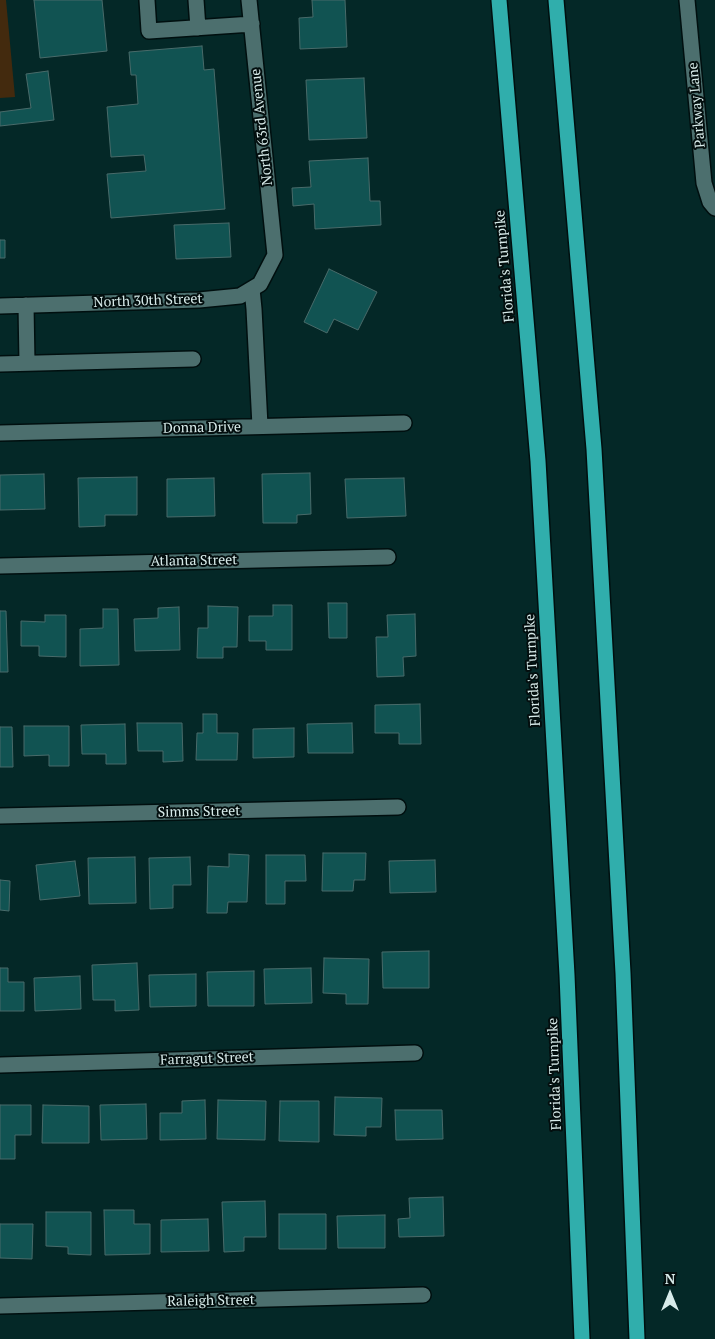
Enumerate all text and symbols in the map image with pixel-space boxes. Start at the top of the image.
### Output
street label: Parkway Lane [685,62,709,148]
street label: North 63rd Avenue [248,68,276,186]
street label: Florida's Turnpike [492,209,518,323]
street label: North 30th Street [93,291,203,311]
street label: Donna Drive [163,419,241,437]
street label: Atlanta Street [151,552,237,570]
street label: Florida's Turnpike [522,613,544,727]
street label: Simms Street [158,803,240,821]
street label: Florida's Turnpike [545,1018,565,1130]
street label: Farragut Street [160,1049,254,1069]
north arrow [645,1269,695,1319]
text: N [665,1269,675,1288]
street label: Raleigh Street [167,1292,255,1310]

